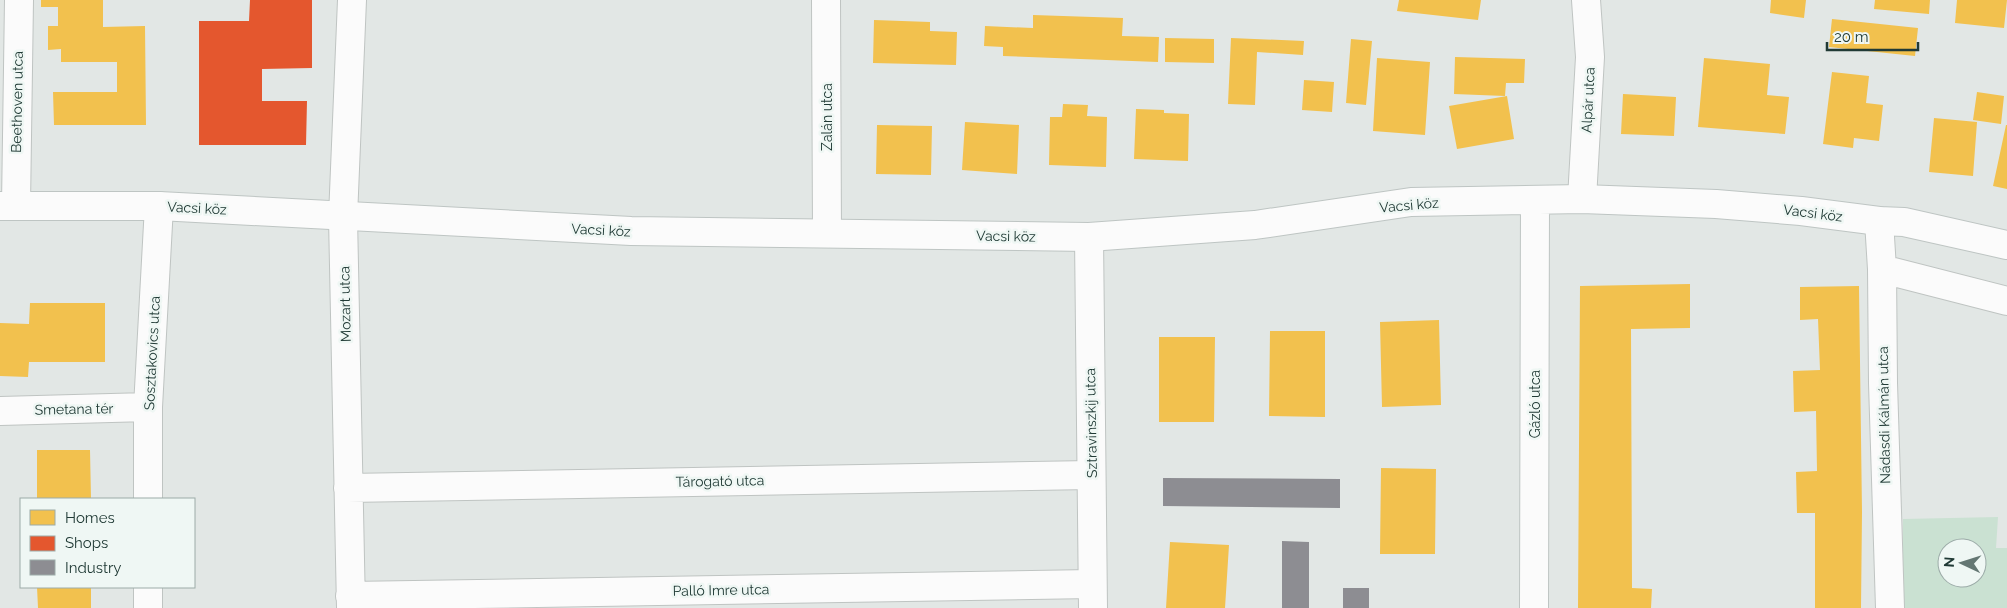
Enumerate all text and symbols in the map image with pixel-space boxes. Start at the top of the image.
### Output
scale bar [1827,20,1918,52]
text: 20 m [1834,28,1869,46]
street label: Beethoven utca [8,51,26,153]
street label: Alpár utca [1578,67,1598,133]
street label: Zalán utca [819,83,835,151]
street label: Vacsi köz [1379,194,1439,216]
street label: Vacsi köz [167,198,227,218]
street label: Vacsi köz [1782,201,1844,225]
street label: Vacsi köz [571,220,631,240]
street label: Vacsi köz [976,227,1036,245]
street label: Mozart utca [336,266,354,342]
street label: Sosztakovics utca [141,295,163,411]
street label: Nádasdi Kálmán utca [1875,346,1893,484]
street label: Sztravinszkij utca [1082,368,1100,478]
street label: Gázló utca [1527,370,1543,438]
street label: Smetana tér [34,400,114,418]
street label: Tárogató utca [676,472,764,490]
legend [20,498,195,588]
text: Homes [65,509,115,527]
text: Shops [65,534,108,552]
north arrow [1937,538,1987,588]
text: N [1941,556,1957,568]
text: Industry [65,559,121,577]
street label: Palló Imre utca [672,581,770,599]

